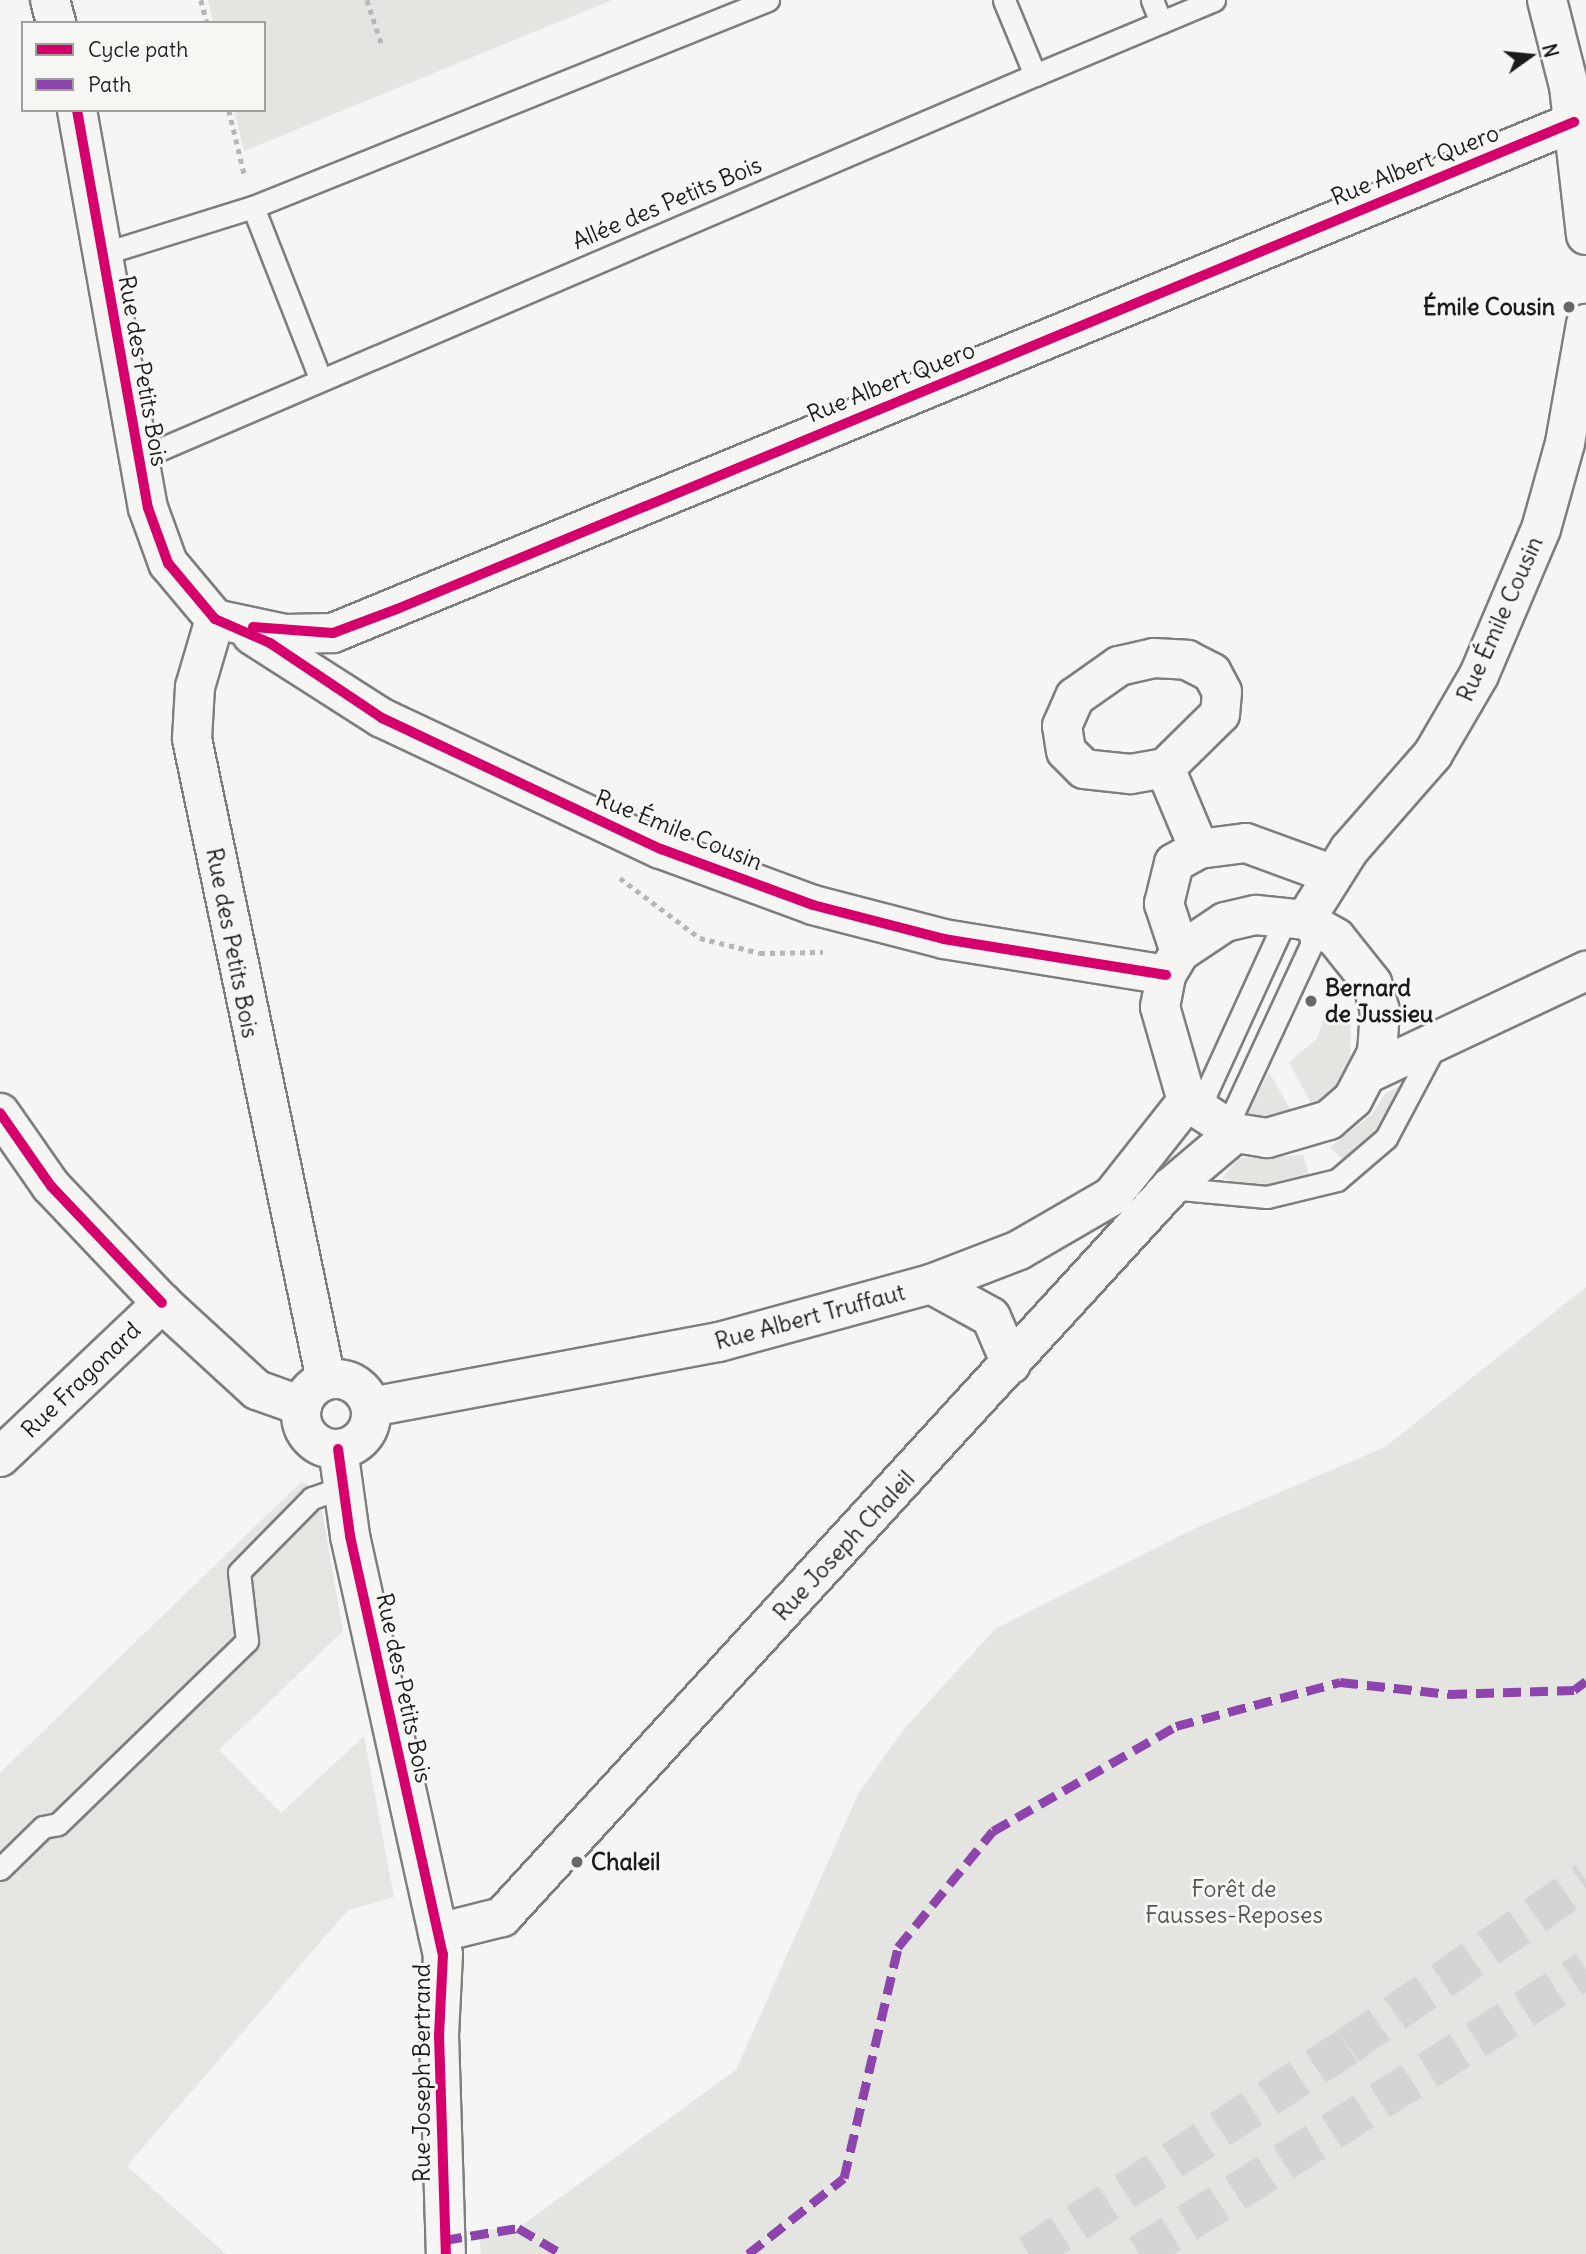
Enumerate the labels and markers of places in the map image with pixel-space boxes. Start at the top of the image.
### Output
place label: Émile Cousin [1423,293,1555,321]
marker: Émile Cousin [1561,299,1577,315]
place label: Bernard de Jussieu [1325,974,1433,1028]
marker: Bernard de Jussieu [1303,993,1319,1009]
place label: Chaleil [591,1848,660,1876]
marker: Chaleil [569,1854,585,1870]

